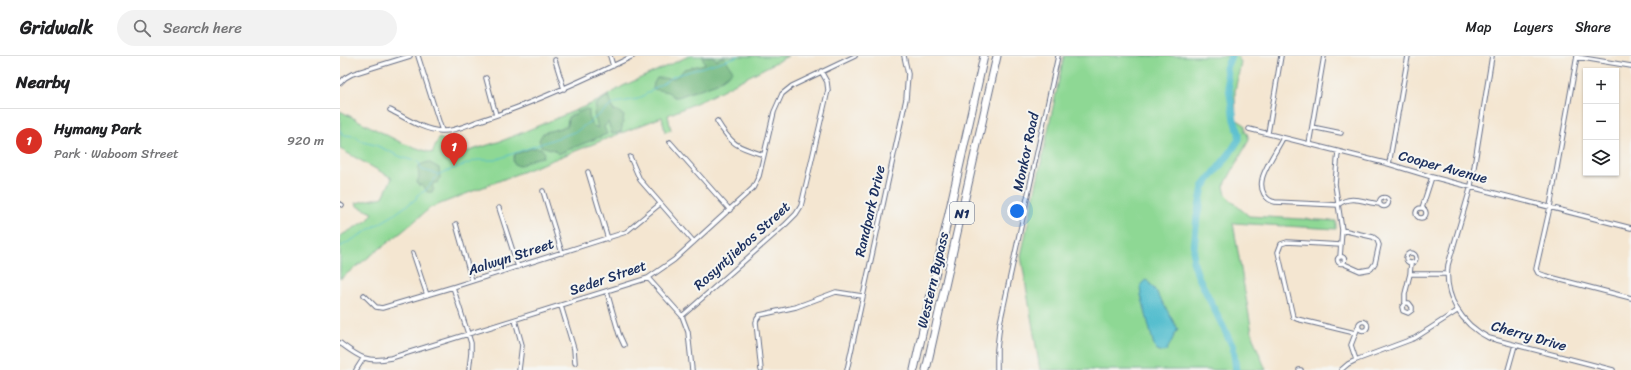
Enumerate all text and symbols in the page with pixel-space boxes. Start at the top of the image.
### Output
search box [117,10,397,46]
text: Gridwalk [20,11,93,44]
text: Search here [163,15,242,41]
text: Map [1466,15,1491,40]
text: Layers [1513,15,1553,40]
text: Share [1575,15,1611,40]
icon: search [131,17,153,39]
text: Nearby [16,67,70,97]
map controls [1583,68,1619,176]
button: + [1583,68,1619,104]
button: − [1583,104,1619,140]
street label: Monkor Road [1005,109,1047,194]
text: Hymany Park [54,116,142,142]
text: 1 [26,129,32,152]
text: 920 m [287,129,324,152]
pin: 1 [441,133,467,166]
button: layers [1583,140,1619,176]
text: Park · Waboom Street [54,142,179,165]
street label: Cooper Avenue [1396,143,1491,191]
street label: Randpark Drive [847,163,893,259]
street label: Rosyntjiebos Street [688,195,796,297]
your location [1007,201,1027,221]
road number: N1 [950,202,974,224]
street label: Western Bypass [910,229,956,331]
street label: Aalwyn Street [464,231,557,283]
street label: Seder Street [566,253,650,303]
street label: Cherry Drive [1488,313,1570,359]

